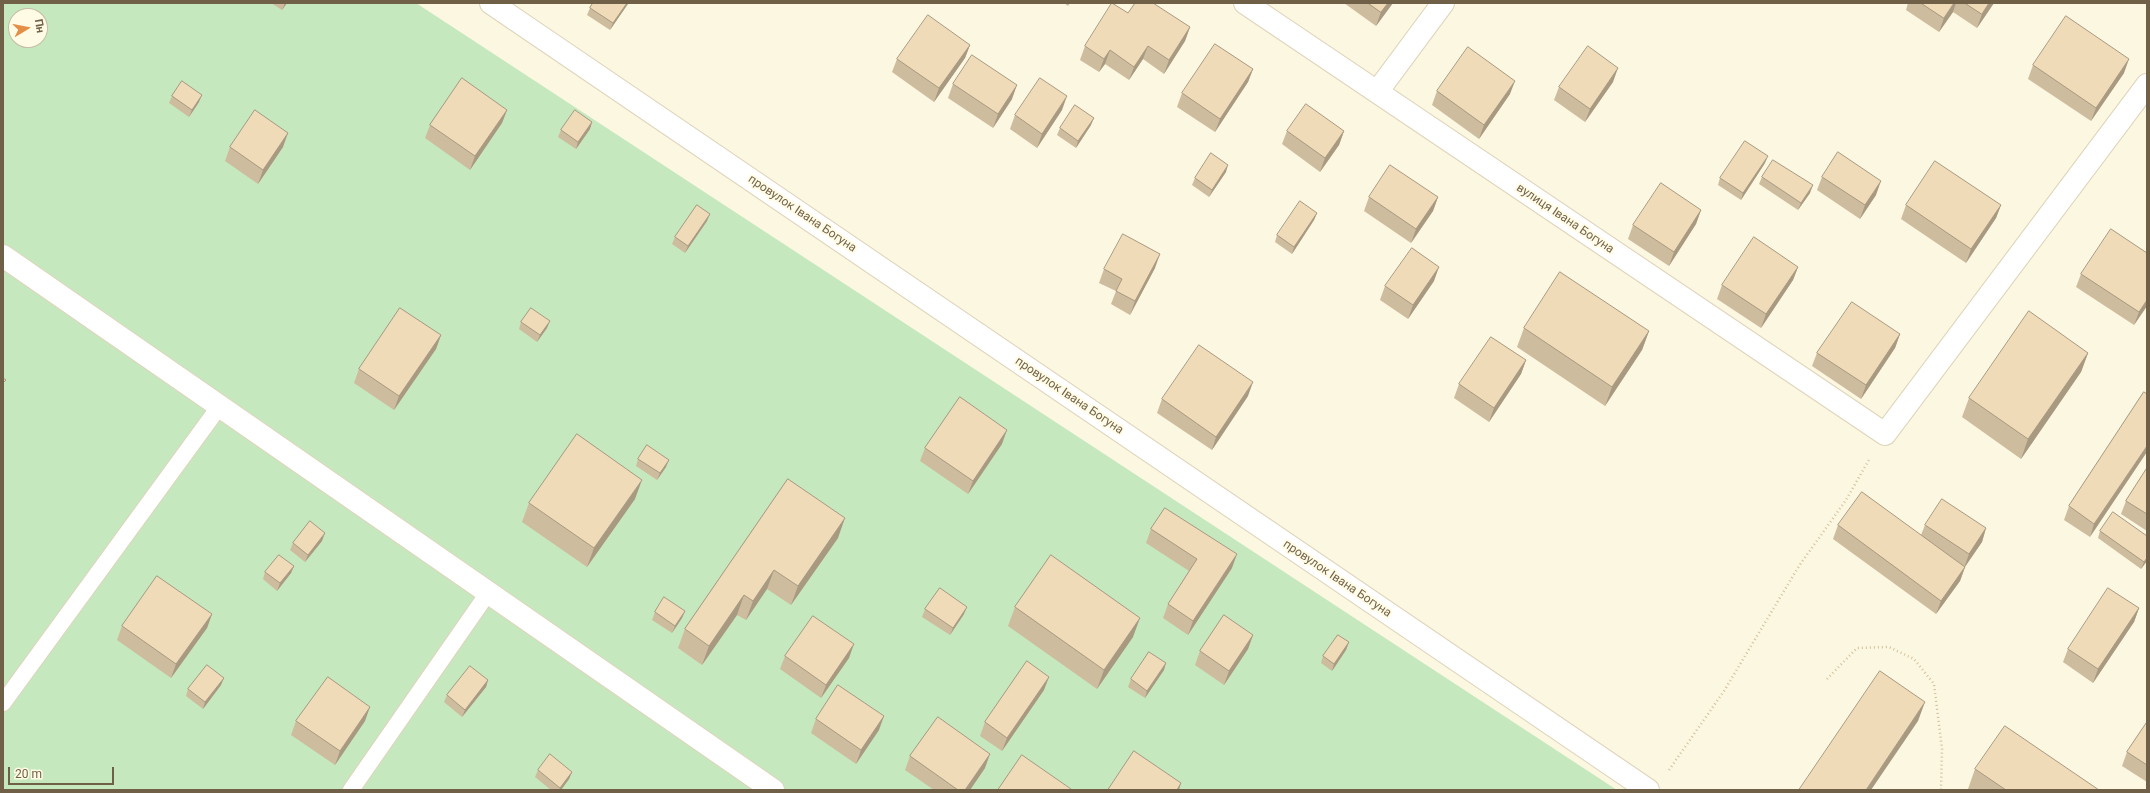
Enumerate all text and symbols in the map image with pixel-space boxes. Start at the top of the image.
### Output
north arrow [8,8,48,48]
text: Пн [32,18,47,34]
street label: провулок Івана Богуна [745,172,859,256]
street label: вулиця Івана Богуна [1514,181,1616,257]
street label: провулок Івана Богуна [1012,354,1126,438]
street label: провулок Івана Богуна [1280,537,1394,621]
scale bar [10,759,116,785]
text: 20 m [15,767,42,781]

